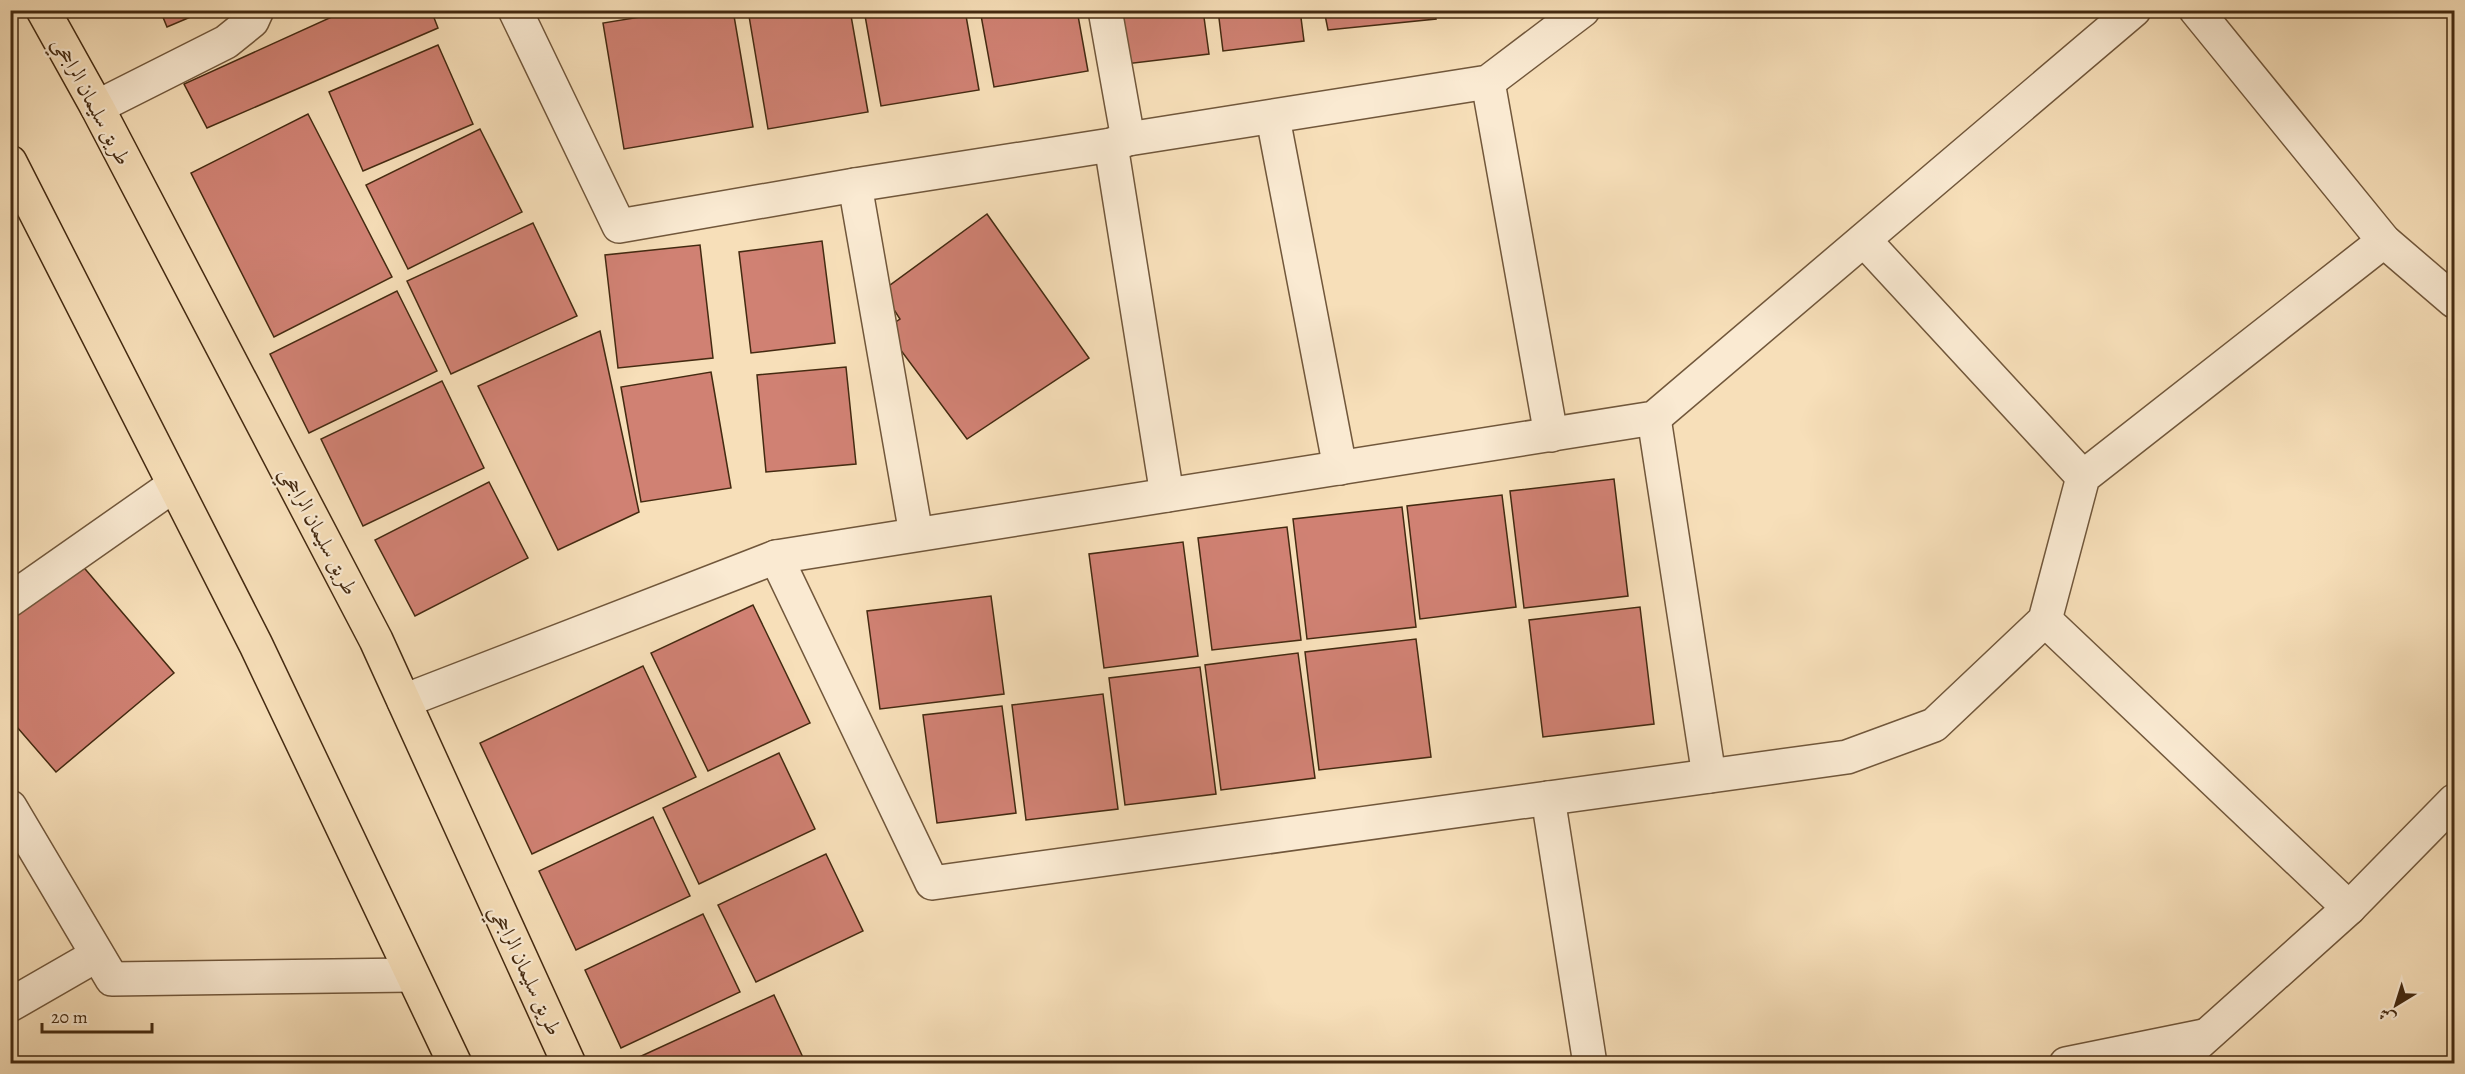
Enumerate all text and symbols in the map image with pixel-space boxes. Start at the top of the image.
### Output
street label: طريق سليمان الراجحي [41,32,138,173]
street label: طريق سليمان الراجحي [268,462,365,603]
street label: طريق سليمان الراجحي [478,900,569,1043]
north arrow [2366,975,2426,1035]
scale bar [42,996,152,1034]
text: ش [2374,1002,2400,1030]
text: 20 m [51,1005,88,1029]

